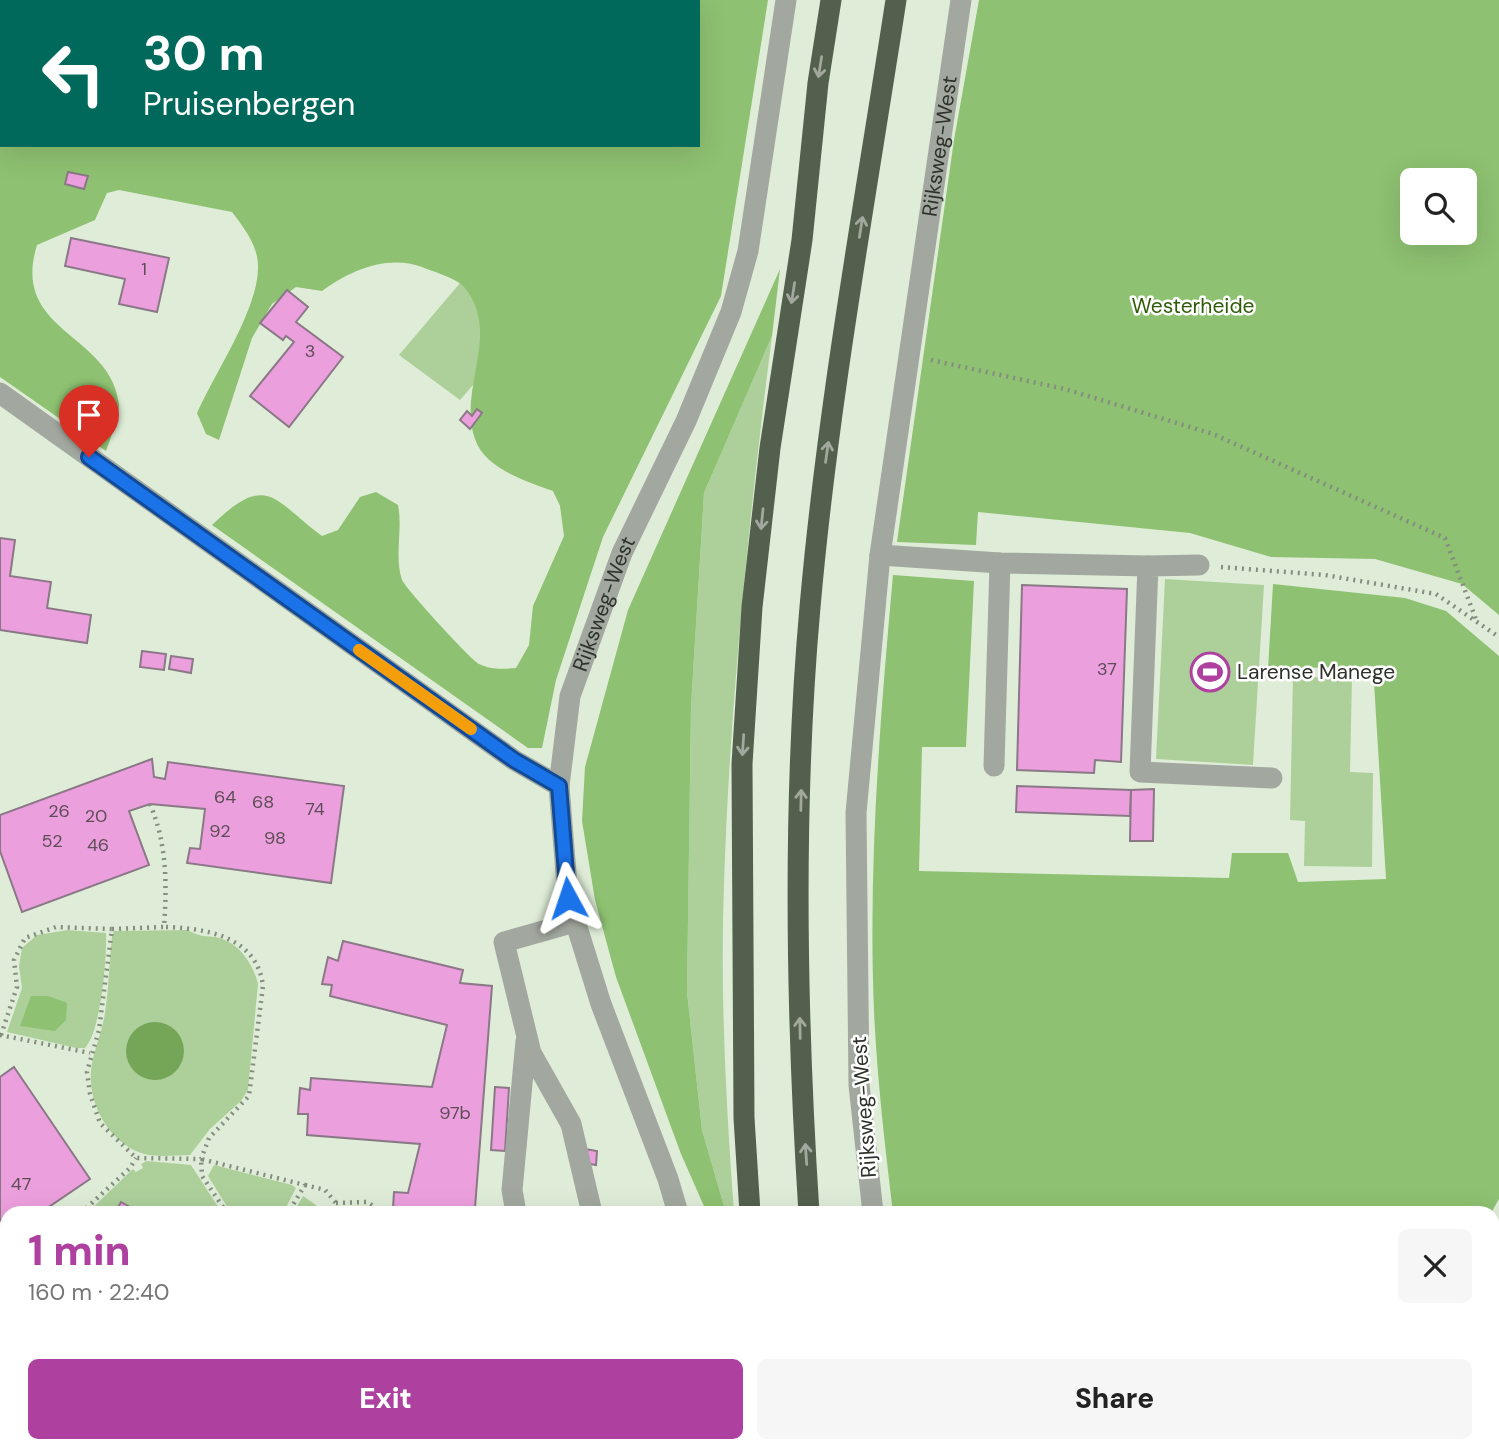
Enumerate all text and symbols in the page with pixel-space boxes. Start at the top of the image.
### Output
text: 30 m [143,21,265,85]
icon: left [28,28,119,119]
one-way arrow [813,56,826,78]
street label: Rijksweg-West [916,74,964,219]
text: Pruisenbergen [143,83,355,125]
map controls [1400,168,1477,245]
button: search [1400,168,1477,245]
one-way arrow [855,216,868,239]
house number: 1 [141,257,147,281]
one-way arrow [787,281,800,304]
park label: Westerheide [1131,292,1255,320]
house number: 3 [305,339,315,363]
pin [59,385,119,457]
icon: arrive [70,396,108,434]
one-way arrow [821,441,834,464]
one-way arrow [756,507,769,529]
street label: Rijksweg-West [566,532,642,675]
sports icon: Larense Manege [1189,651,1231,693]
house number: 37 [1097,657,1117,681]
place label: Larense Manege [1237,658,1395,686]
one-way arrow [736,733,749,756]
house number: 64 [214,785,236,809]
one-way arrow [794,789,807,812]
house number: 68 [252,790,274,814]
house number: 74 [305,797,325,821]
house number: 26 [48,799,70,823]
house number: 20 [85,804,107,828]
house number: 92 [209,819,231,843]
house number: 98 [264,826,286,850]
house number: 52 [41,829,63,853]
house number: 46 [87,833,109,857]
position arrow [531,861,605,935]
one-way arrow [794,1017,807,1040]
street label: Rijksweg-West [845,1035,883,1179]
house number: 97b [439,1101,471,1125]
one-way arrow [799,1143,812,1166]
house number: 47 [11,1172,31,1196]
text: 1 min [28,1223,131,1278]
button: close [1398,1229,1472,1303]
text: 160 m · 22:40 [28,1277,170,1307]
button: Exit [28,1359,743,1439]
button: Share [757,1359,1472,1439]

